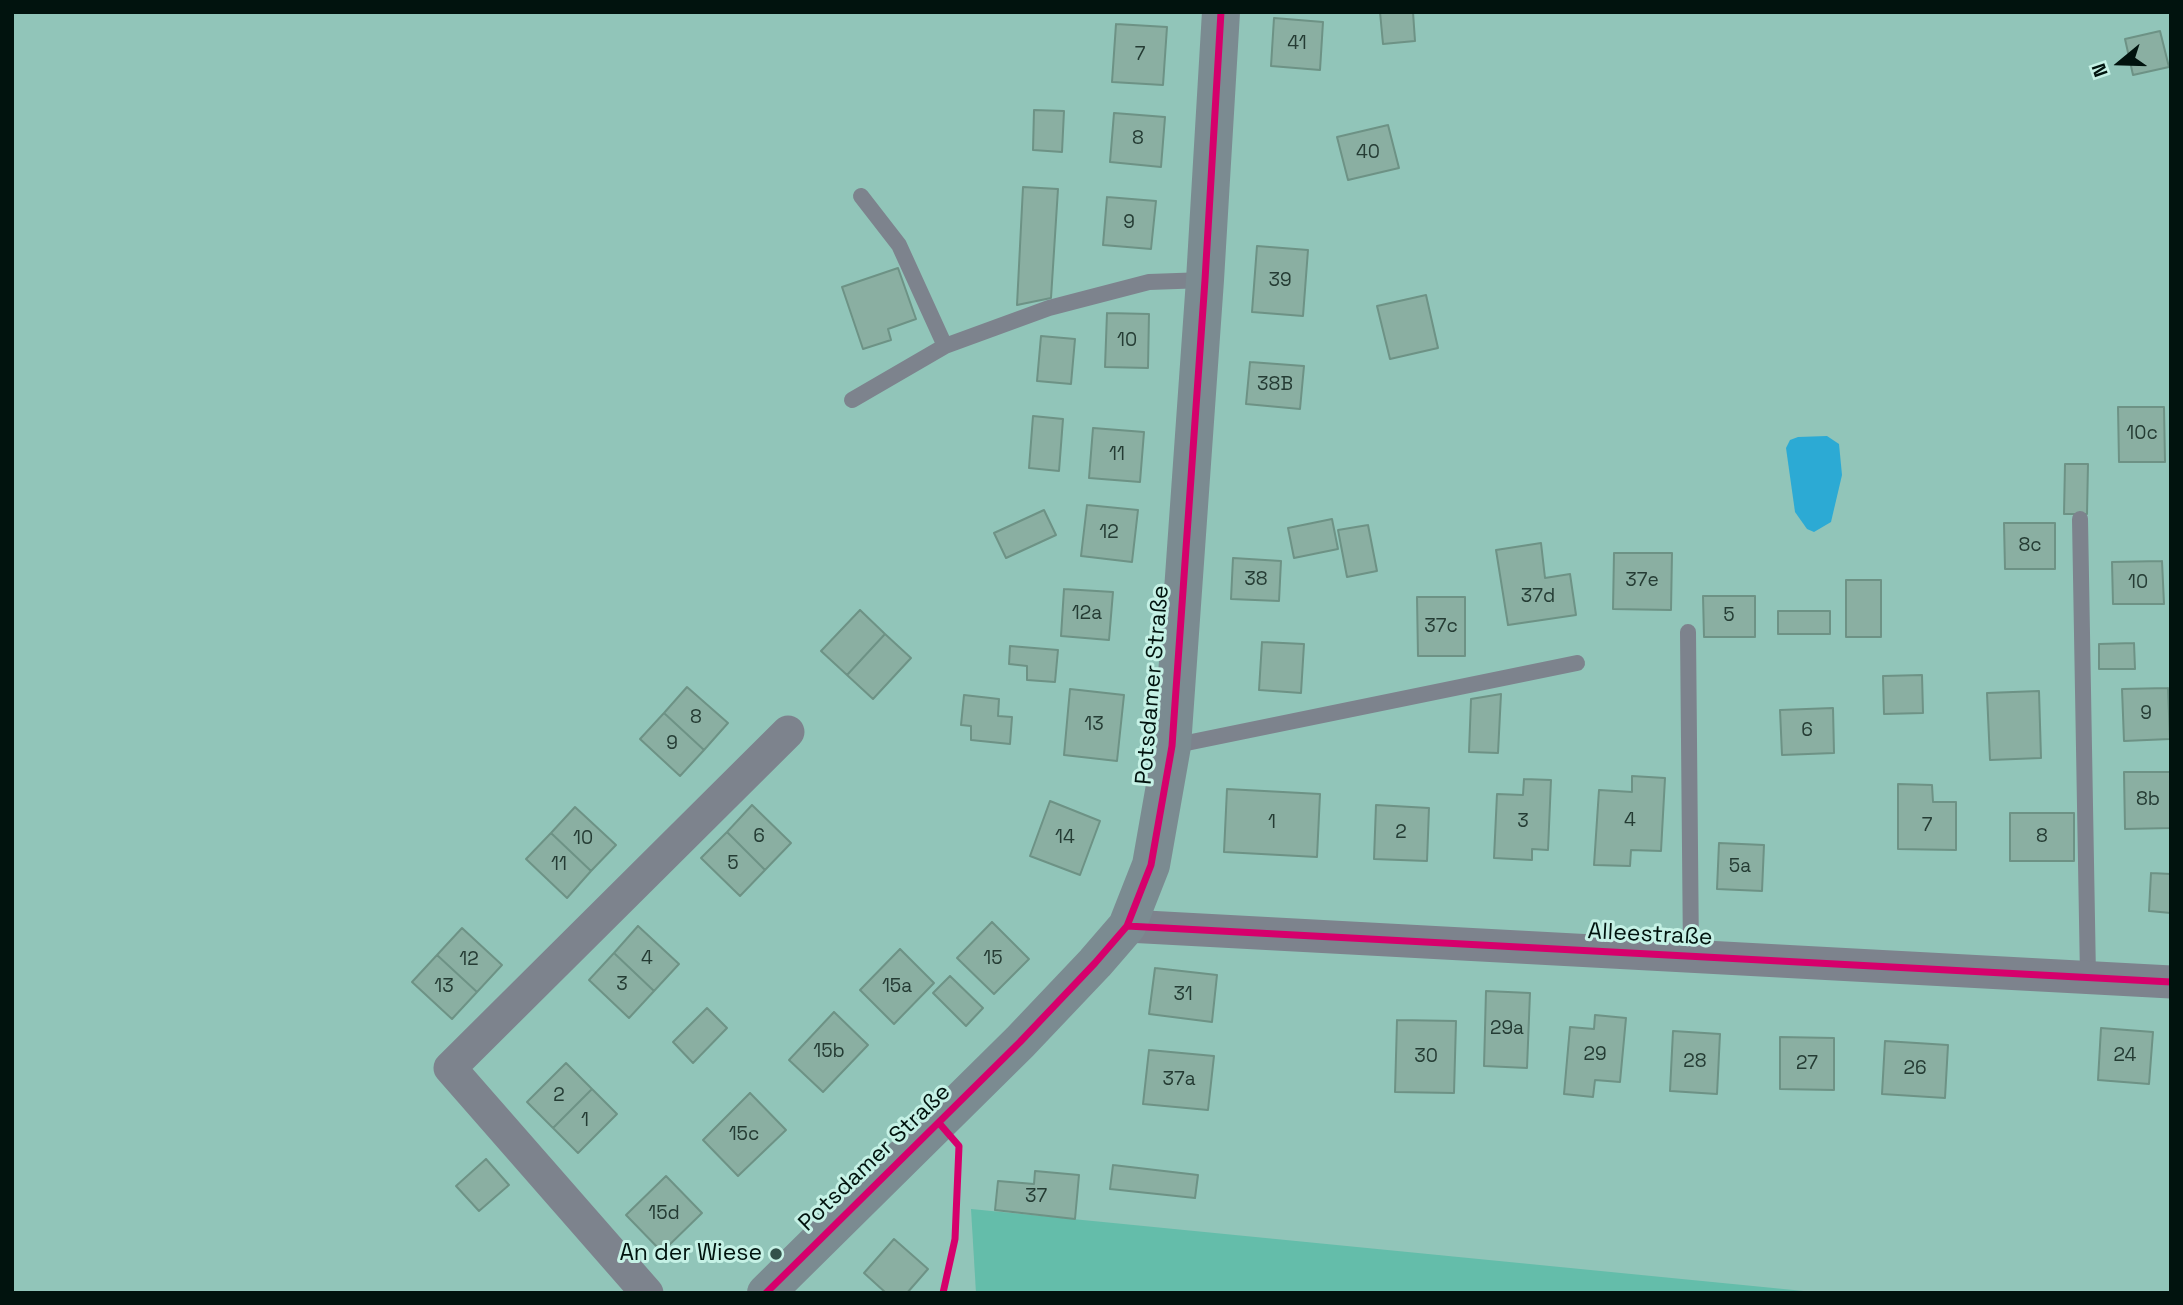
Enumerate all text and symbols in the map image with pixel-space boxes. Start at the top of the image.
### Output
north arrow [2085,28,2155,98]
house number: 41 [1287,33,1307,55]
house number: 7 [1135,44,1145,66]
text: N [2086,60,2114,80]
house number: 8 [1132,128,1144,150]
house number: 40 [1356,142,1380,164]
house number: 9 [1123,212,1135,234]
house number: 39 [1268,270,1292,292]
house number: 10 [1117,330,1137,352]
house number: 38B [1257,374,1293,396]
house number: 10c [2126,423,2158,445]
house number: 11 [1109,444,1125,466]
house number: 12 [1099,522,1119,544]
house number: 8c [2018,535,2042,557]
house number: 38 [1244,569,1268,591]
house number: 37e [1625,570,1659,592]
house number: 10 [2128,572,2148,594]
street label: Potsdamer Straße [1131,584,1175,786]
house number: 37d [1521,586,1555,608]
house number: 12a [1072,603,1102,625]
house number: 5 [1723,605,1735,627]
house number: 37c [1424,616,1458,638]
house number: 9 [2140,703,2152,725]
house number: 8 [690,707,702,729]
house number: 13 [1084,714,1104,736]
house number: 6 [1801,720,1813,742]
house number: 9 [666,733,678,755]
house number: 8b [2136,789,2160,811]
house number: 4 [1624,810,1636,832]
house number: 3 [1517,811,1529,833]
house number: 1 [1268,812,1276,834]
house number: 7 [1922,815,1932,837]
house number: 2 [1395,822,1407,844]
house number: 6 [753,826,765,848]
house number: 8 [2036,826,2048,848]
house number: 14 [1055,827,1075,849]
house number: 10 [573,828,593,850]
house number: 5 [727,853,739,875]
house number: 11 [551,854,567,876]
house number: 5a [1729,856,1751,878]
street label: Alleestraße [1587,918,1713,952]
house number: 4 [641,948,653,970]
house number: 15 [983,948,1003,970]
house number: 12 [459,949,479,971]
house number: 3 [616,974,628,996]
house number: 13 [434,976,454,998]
house number: 15a [882,976,912,998]
house number: 31 [1173,984,1193,1006]
house number: 29a [1490,1018,1524,1040]
house number: 15b [813,1041,845,1063]
house number: 29 [1583,1044,1607,1066]
house number: 24 [2114,1045,2136,1067]
house number: 30 [1414,1046,1438,1068]
house number: 28 [1683,1051,1707,1073]
house number: 27 [1796,1053,1818,1075]
house number: 26 [1903,1058,1927,1080]
house number: 37a [1162,1069,1196,1091]
street label: Potsdamer Straße [793,1079,957,1237]
house number: 2 [553,1085,565,1107]
house number: 1 [581,1110,589,1132]
house number: 15c [729,1124,759,1146]
house number: 37 [1025,1186,1047,1208]
house number: 15d [648,1203,680,1225]
place label: An der Wiese [619,1240,762,1268]
marker: An der Wiese [768,1246,784,1262]

